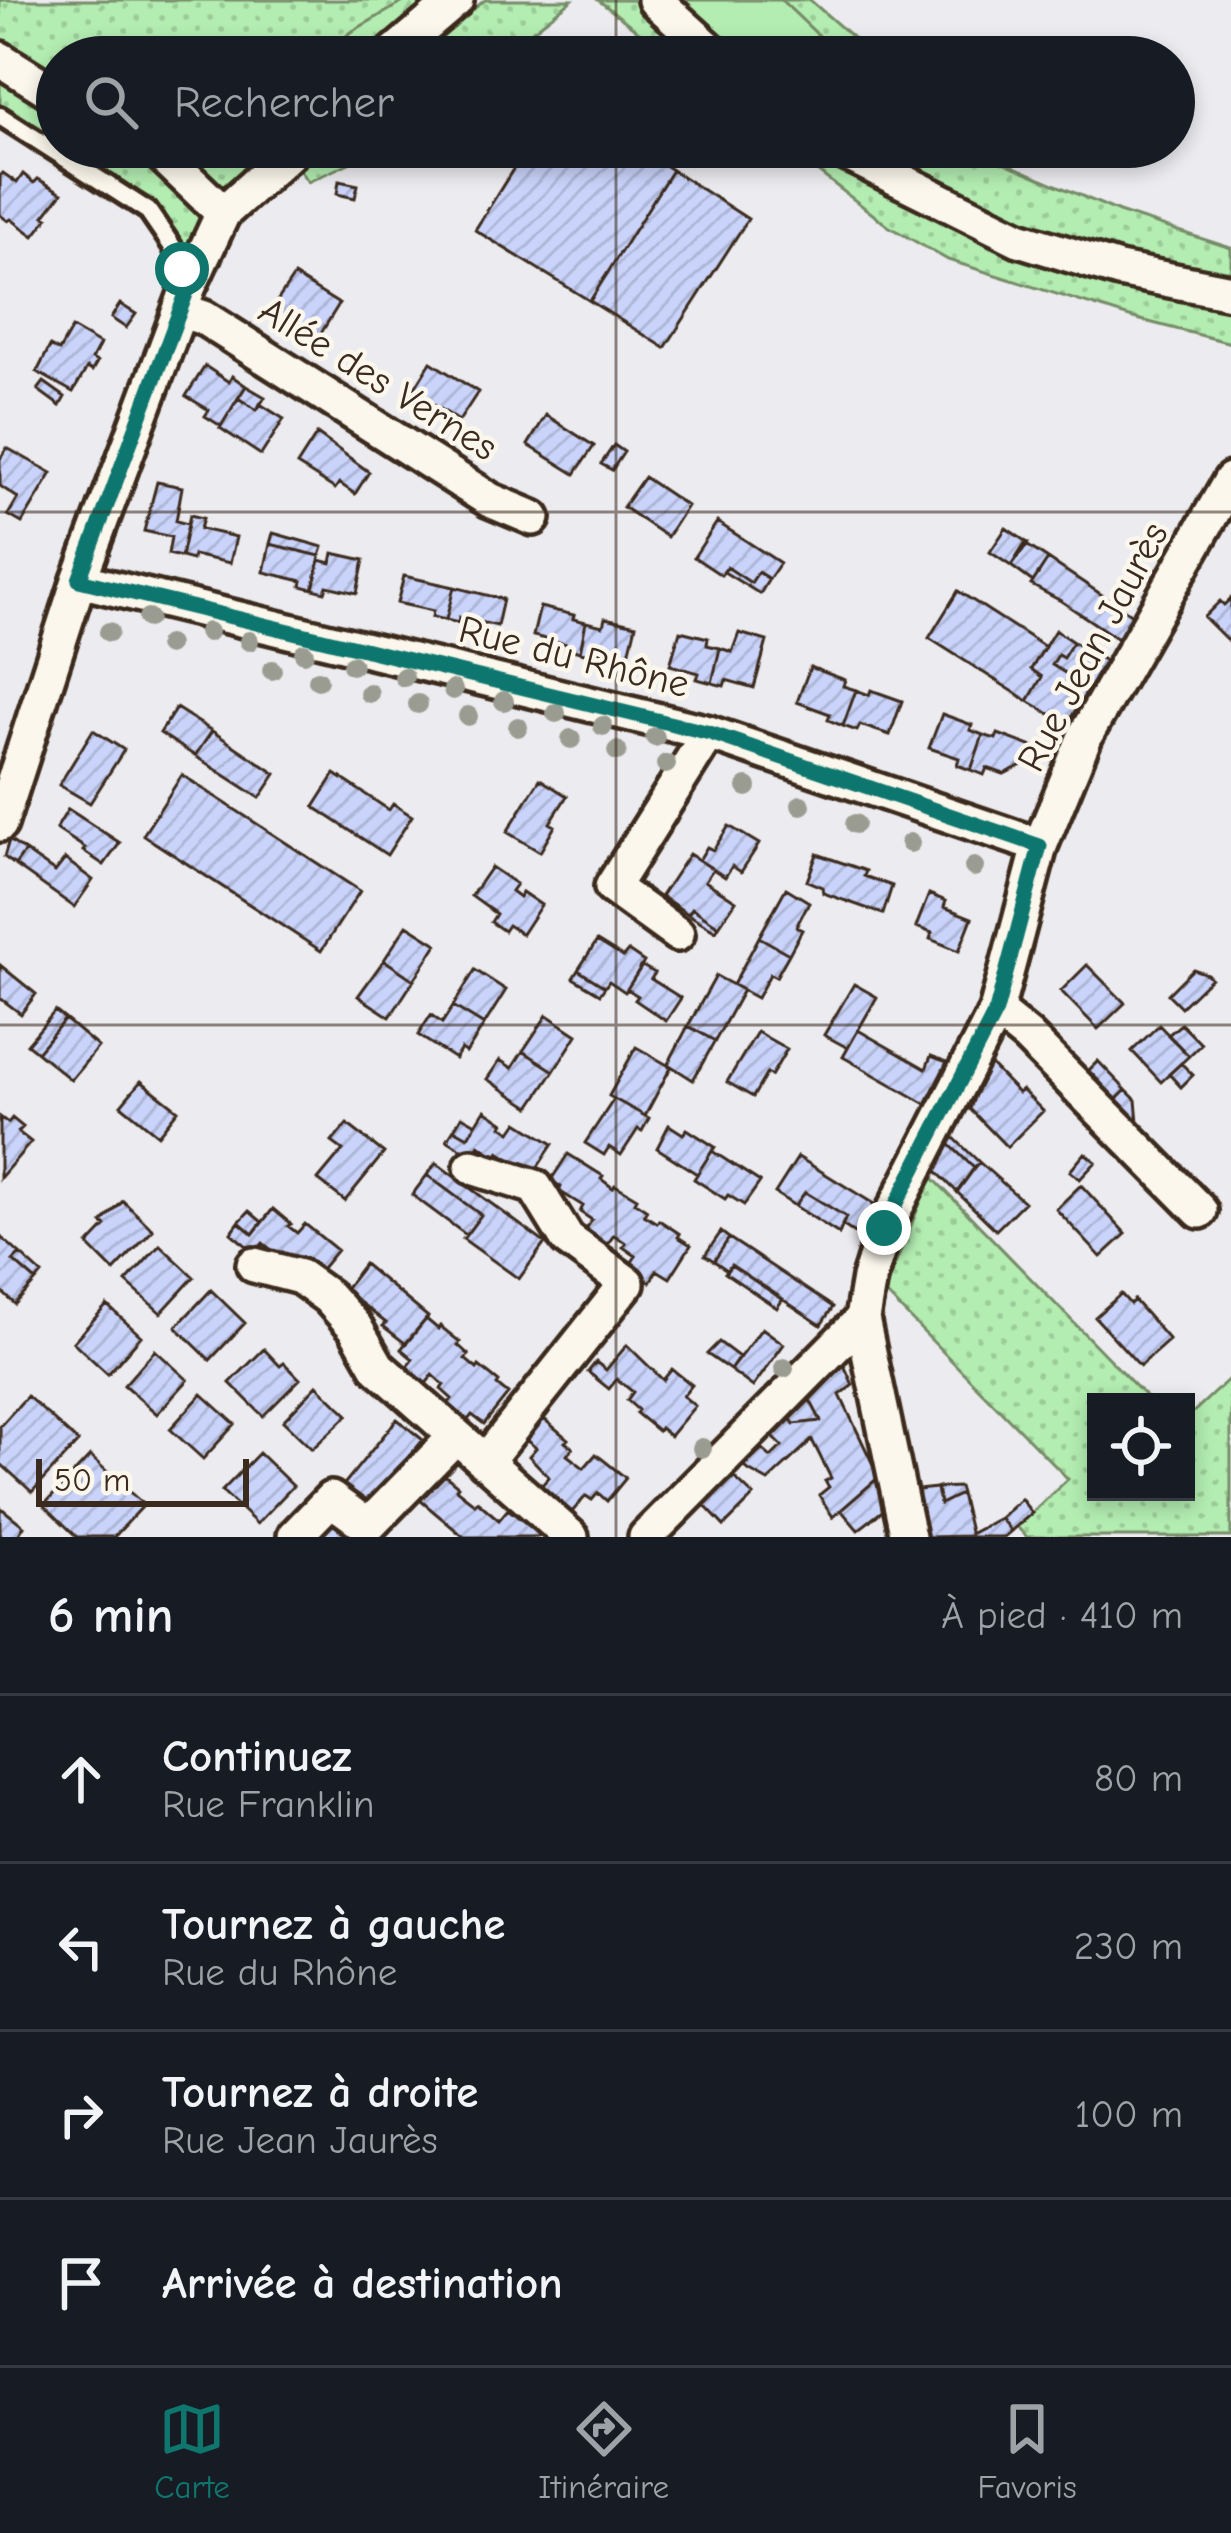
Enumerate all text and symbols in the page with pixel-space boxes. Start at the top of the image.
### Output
search box [36,36,1195,168]
icon: search [78,69,144,135]
text: Rechercher [174,76,394,128]
route start [155,242,209,296]
street label: Allée des Vernes [251,288,505,470]
street label: Rue Jean Jaurès [1008,515,1178,779]
street label: Rue du Rhône [454,607,694,707]
route end [857,1201,911,1255]
map controls [1087,1393,1195,1501]
button: locate [1087,1393,1195,1501]
scale bar [36,1453,249,1506]
text: 50 m [54,1461,130,1499]
text: 6 min [48,1586,174,1645]
text: À pied · 410 m [941,1593,1183,1638]
text: Continuez [162,1730,352,1782]
icon: ahead [48,1746,114,1812]
text: 80 m [1094,1756,1183,1801]
text: Rue Franklin [162,1782,375,1827]
text: Tournez à gauche [162,1898,505,1950]
icon: left [48,1914,114,1980]
text: 230 m [1074,1924,1183,1969]
text: Rue du Rhône [162,1950,397,1995]
text: Tournez à droite [162,2066,478,2118]
icon: right [48,2082,114,2148]
text: 100 m [1075,2092,1183,2137]
text: Rue Jean Jaurès [162,2118,438,2163]
icon: arrive [48,2250,114,2316]
text: Arrivée à destination [162,2257,563,2309]
tab: Carte [154,2396,230,2506]
tab: Itinéraire [538,2396,669,2506]
tab: Favoris [978,2396,1077,2506]

